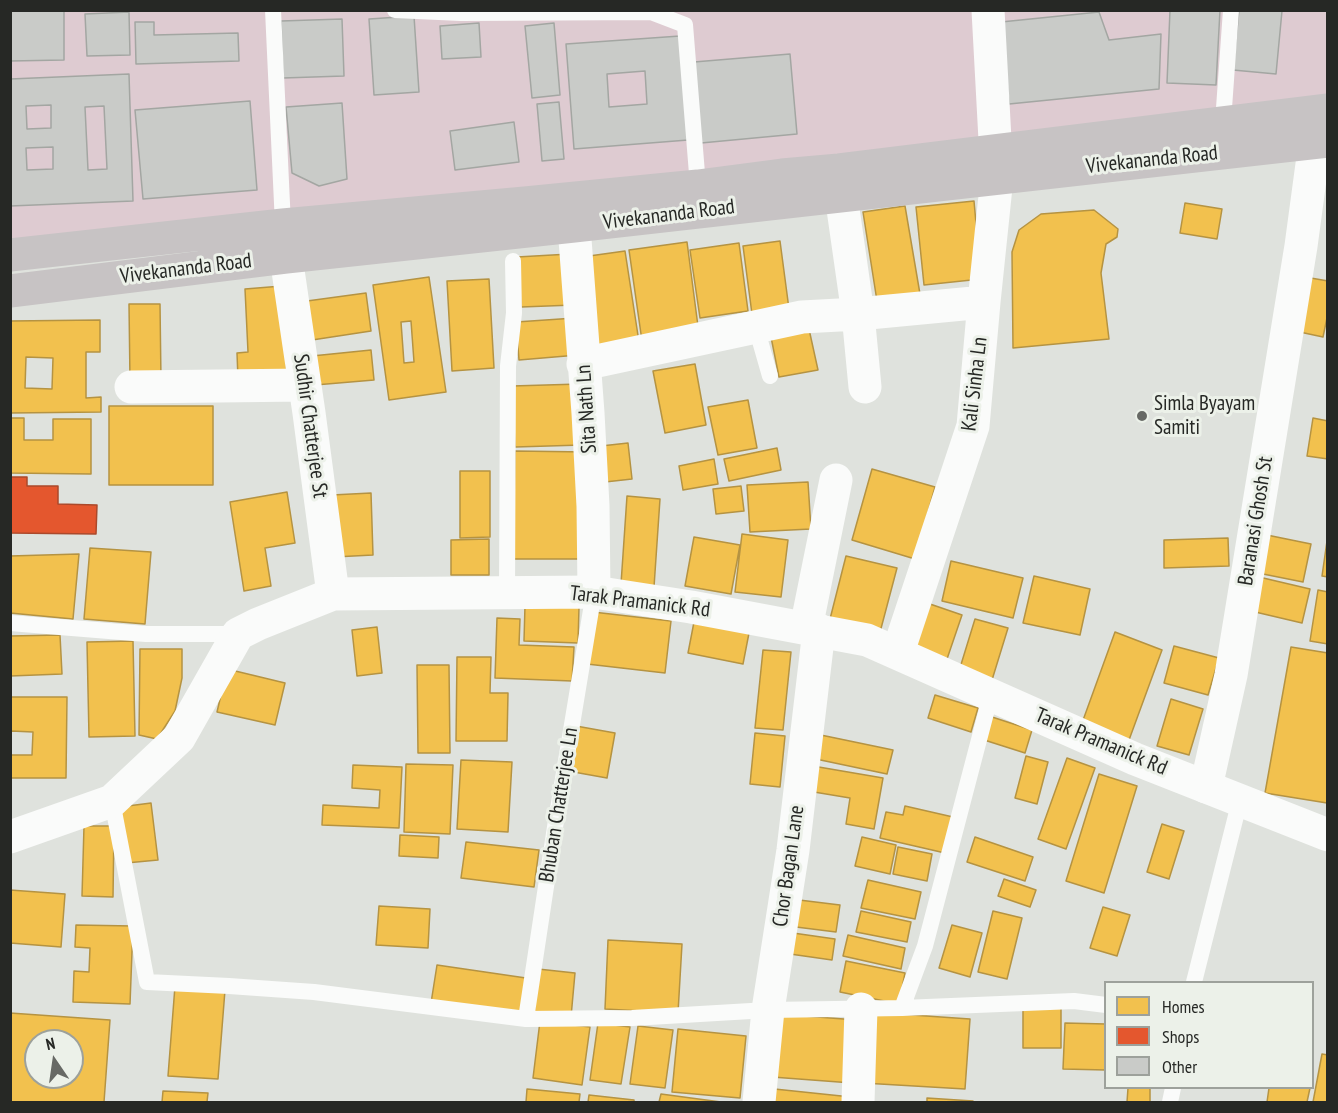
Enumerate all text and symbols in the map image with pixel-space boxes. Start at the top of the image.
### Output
street label: Vivekananda Road [1085,141,1219,179]
street label: Vivekananda Road [602,194,736,236]
street label: Vivekananda Road [119,248,253,290]
street label: Kali Sinha Ln [957,335,993,433]
street label: Sudhir Chatterjee St [287,352,333,500]
street label: Sita Nath Ln [571,364,603,454]
place label: Simla Byayam Samiti [1154,391,1255,441]
marker: Simla Byayam Samiti [1135,409,1149,423]
street label: Baranasi Ghosh St [1233,455,1279,587]
street label: Tarak Pramanick Rd [569,581,711,623]
street label: Tarak Pramanick Rd [1031,703,1171,781]
street label: Bhuban Chatterjee Ln [534,726,584,884]
street label: Chor Bagan Lane [768,804,810,928]
legend [1104,981,1314,1089]
text: Homes [1162,995,1205,1018]
text: Shops [1162,1025,1199,1048]
north arrow [24,1029,84,1089]
text: N [44,1033,57,1054]
text: Other [1162,1055,1197,1078]

